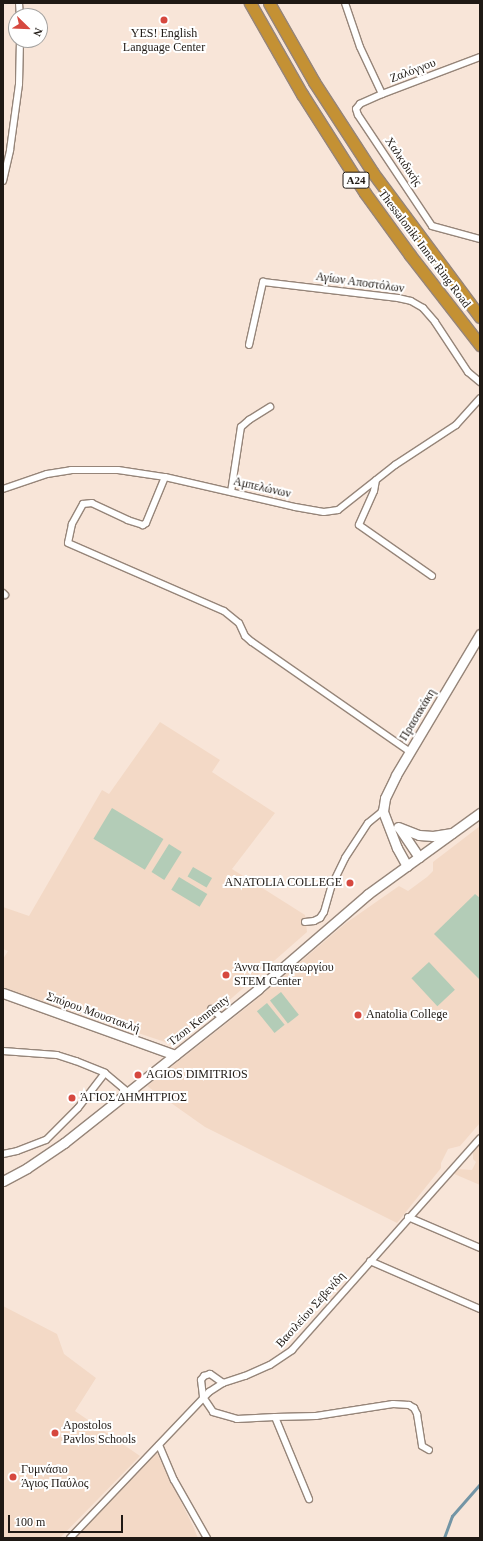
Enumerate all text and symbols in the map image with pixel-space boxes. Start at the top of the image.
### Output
north arrow [8,8,48,48]
marker: YES! English Language Center [159,15,169,25]
text: N [31,26,45,38]
place label: YES! English Language Center [123,27,205,55]
street label: Ζαλόγγου [388,56,438,86]
street label: Χαλκιδικής [381,135,425,189]
road number: Α24 [342,171,370,189]
street label: Thessaloniki Inner Ring Road [375,187,473,311]
street label: Αγίων Αποστόλων [315,270,405,296]
street label: Αμπελώνων [232,474,292,502]
street label: Πρασακάκη [397,686,439,744]
place label: ANATOLIA COLLEGE [224,876,342,890]
marker: ANATOLIA COLLEGE [345,878,355,888]
place label: Άννα Παπαγεωργίου STEM Center [234,961,334,989]
marker: Άννα Παπαγεωργίου STEM Center [221,970,231,980]
street label: Σπύρου Μουστακλή [44,989,142,1037]
street label: Tzon Kennenty [165,992,233,1050]
place label: Anatolia College [366,1008,448,1022]
marker: Anatolia College [353,1010,363,1020]
place label: AGIOS DIMITRIOS [146,1068,248,1082]
marker: AGIOS DIMITRIOS [133,1070,143,1080]
place label: ΆΓΙΟΣ ΔΗΜΗΤΡΙΟΣ [80,1091,188,1105]
marker: ΆΓΙΟΣ ΔΗΜΗΤΡΙΟΣ [67,1093,77,1103]
street label: Βασιλείου Σεβενίδη [273,1269,349,1351]
place label: Apostolos Pavlos Schools [63,1419,136,1447]
marker: Apostolos Pavlos Schools [50,1428,60,1438]
place label: Γυμνάσιο Άγιος Παύλος [21,1463,89,1491]
marker: Γυμνάσιο Άγιος Παύλος [8,1472,18,1482]
scale bar [10,1507,125,1533]
text: 100 m [15,1515,45,1529]

